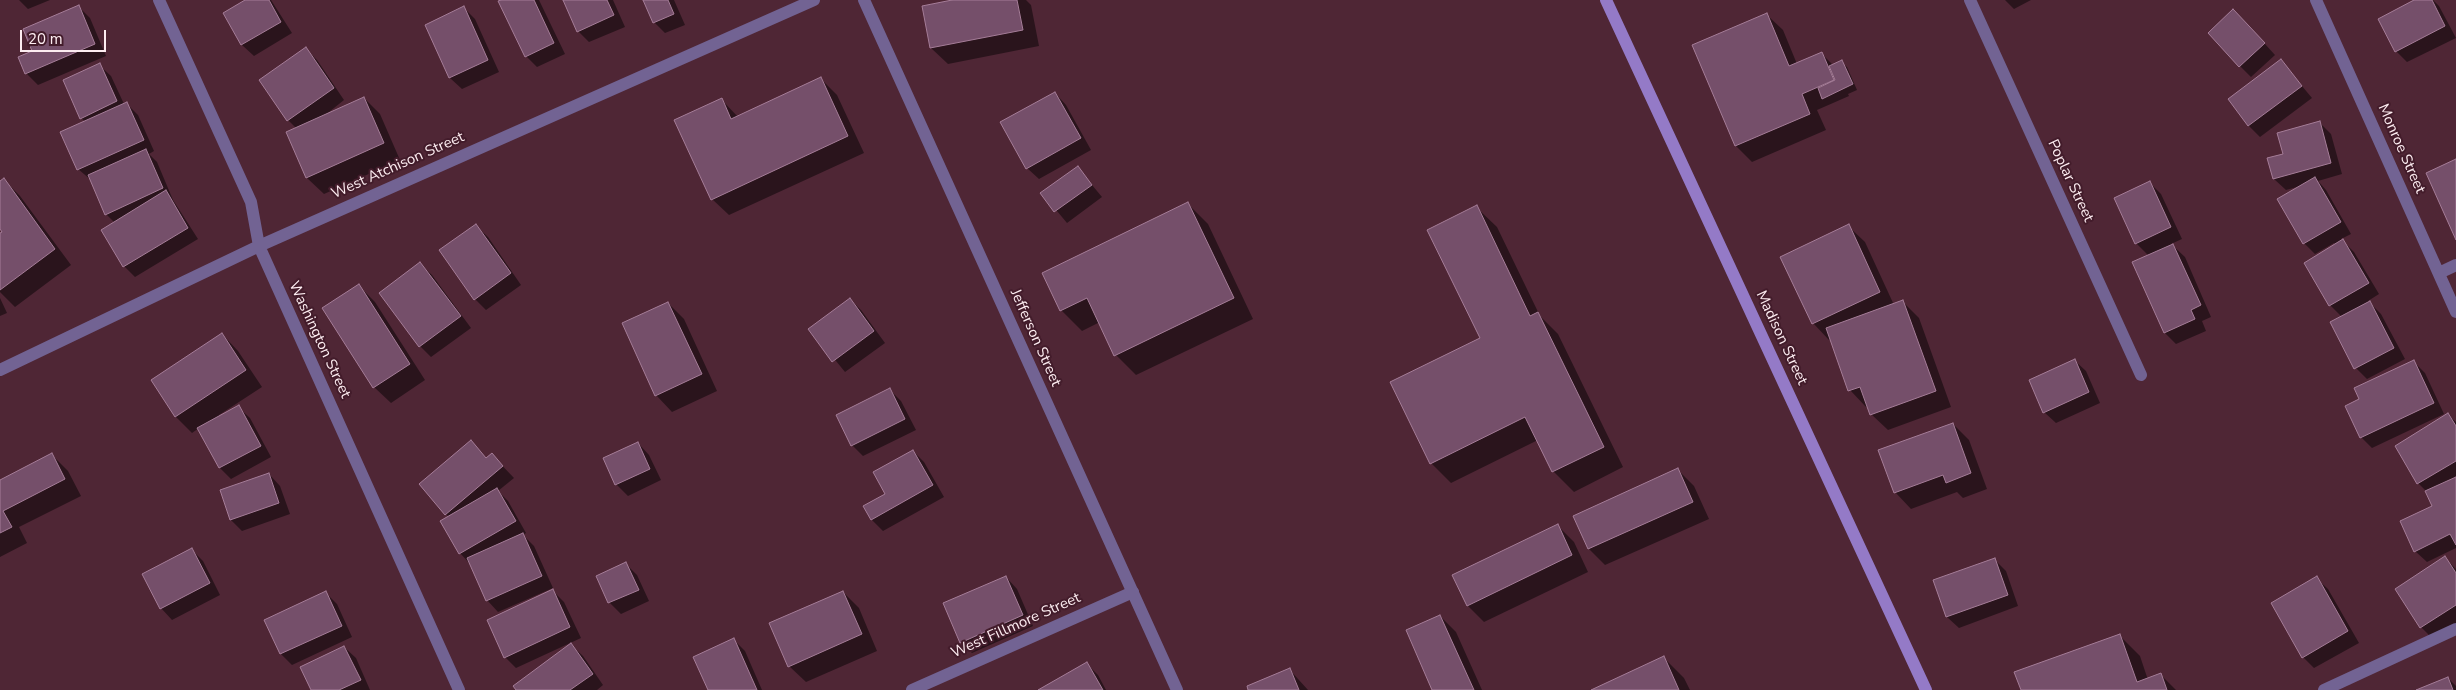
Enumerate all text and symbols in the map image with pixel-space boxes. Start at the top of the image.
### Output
scale bar [22,20,109,52]
text: 20 m [28,29,63,49]
street label: Monroe Street [2373,101,2429,197]
street label: West Atchison Street [329,129,467,203]
street label: Poplar Street [2043,137,2097,225]
street label: Washington Street [284,279,354,401]
street label: Jefferson Street [1006,287,1064,389]
street label: Madison Street [1751,288,1811,388]
street label: West Fillmore Street [949,589,1083,663]

